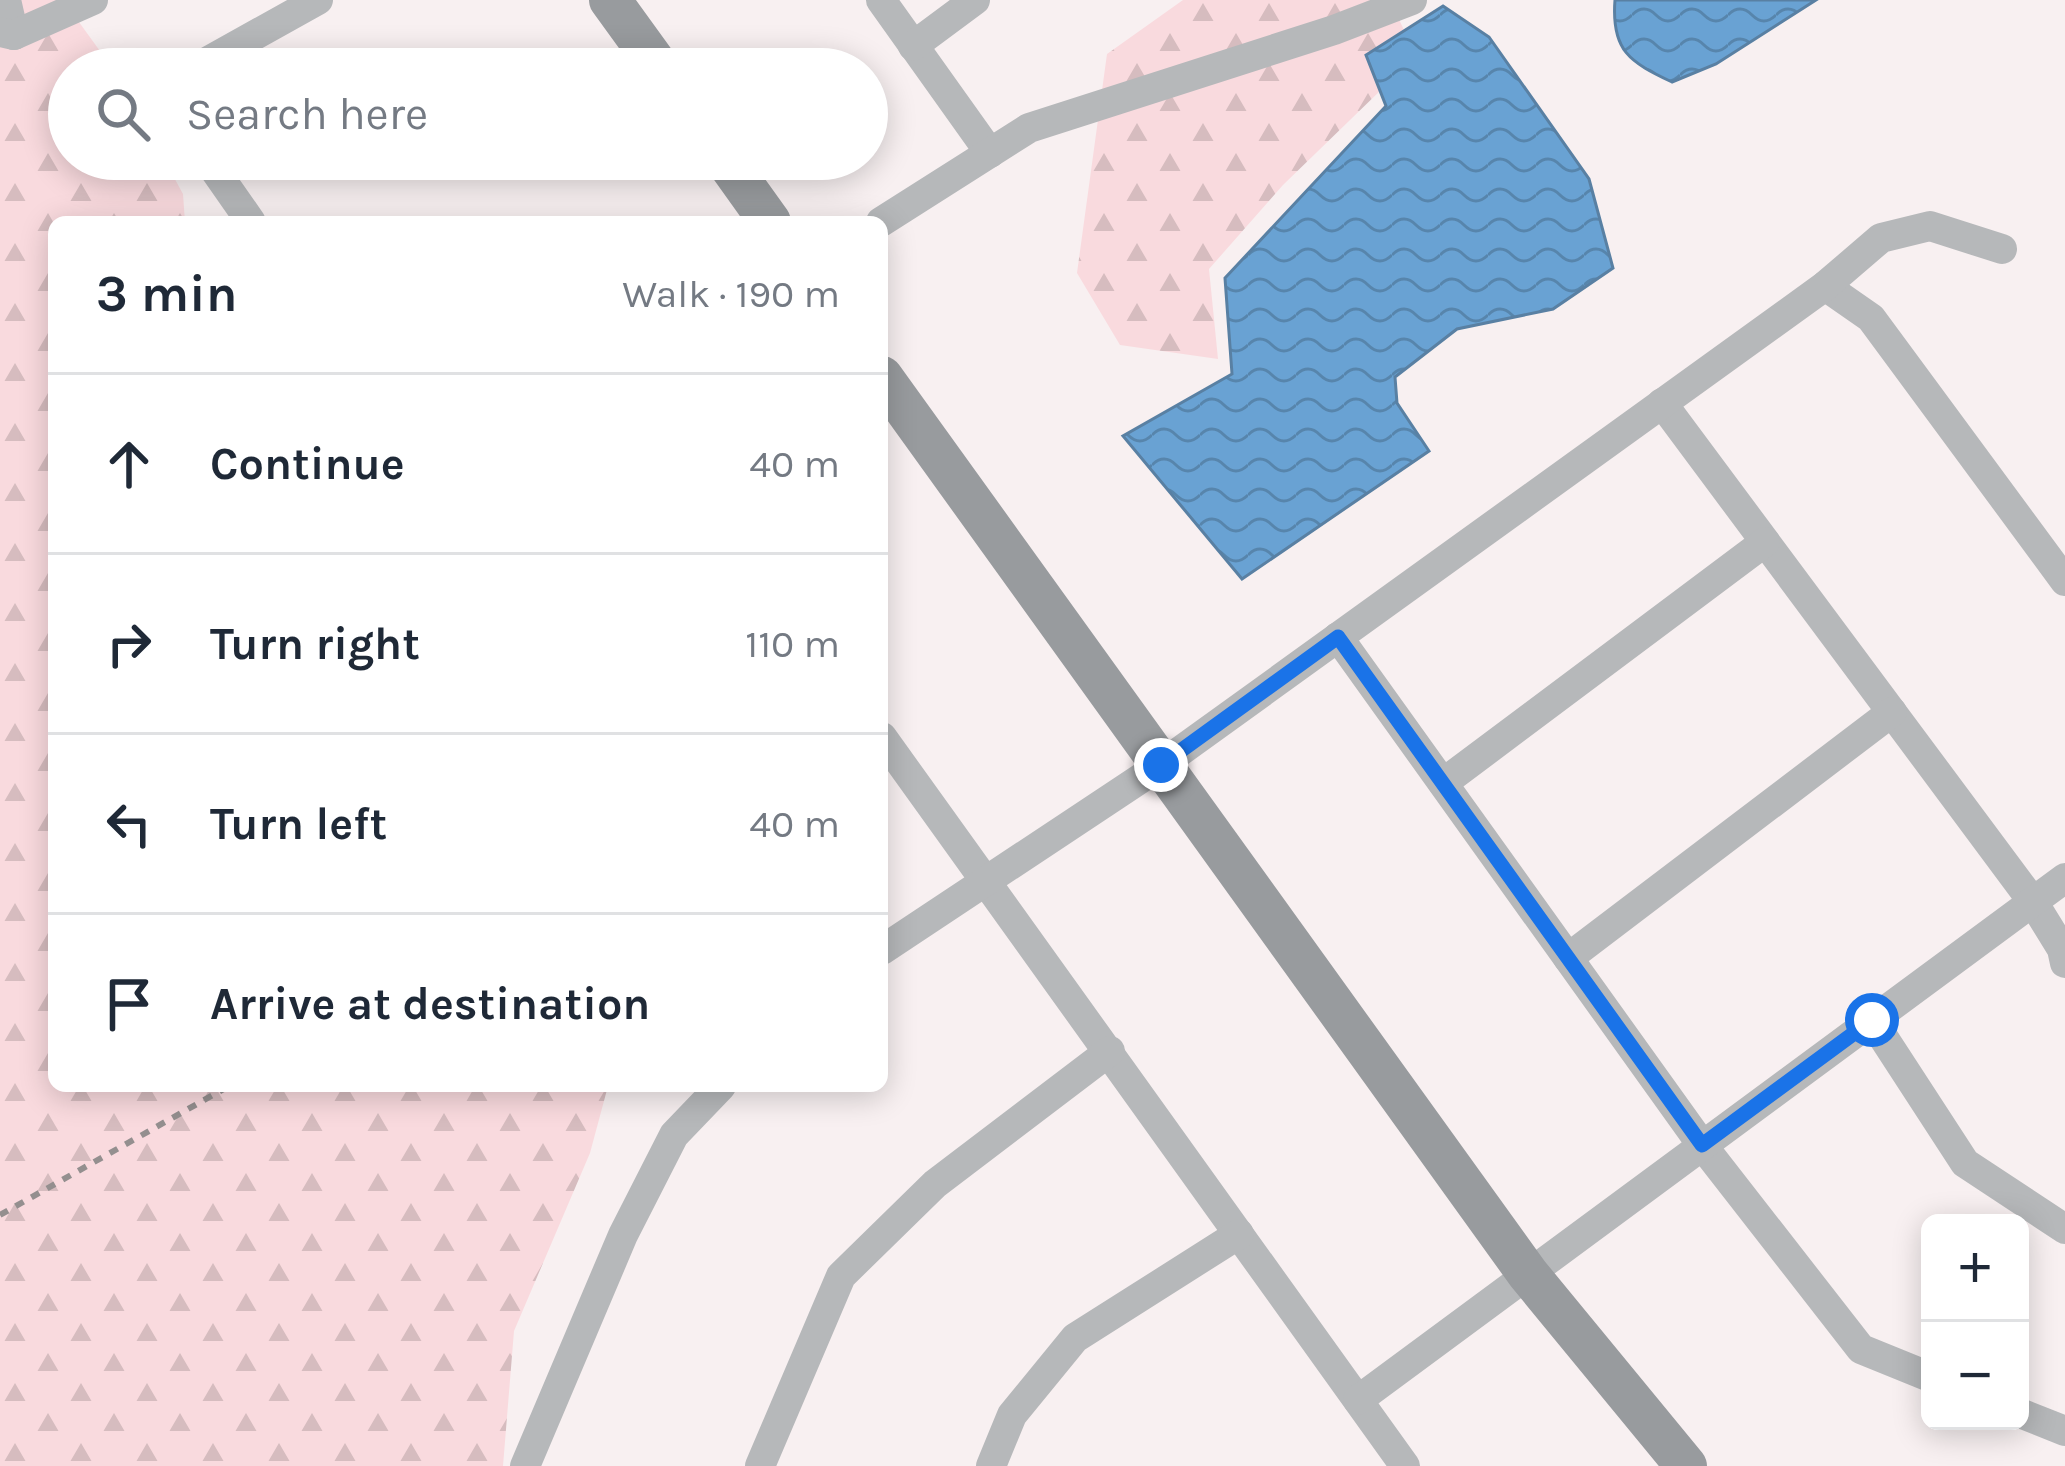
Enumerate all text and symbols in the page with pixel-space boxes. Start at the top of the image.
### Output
search box [48,48,888,180]
icon: search [90,81,156,147]
text: Search here [186,88,428,140]
text: 3 min [96,264,238,324]
text: Walk · 190 m [622,271,840,317]
icon: ahead [96,431,162,497]
text: Continue [210,438,405,490]
text: 40 m [749,441,840,487]
icon: right [96,611,162,677]
text: Turn right [210,618,420,670]
text: 110 m [745,621,840,667]
route end [1134,738,1188,792]
icon: left [96,791,162,857]
text: Turn left [210,798,387,850]
text: 40 m [749,801,840,847]
icon: arrive [96,971,162,1037]
text: Arrive at destination [210,978,650,1030]
route start [1845,993,1899,1047]
map controls [1921,1214,2029,1430]
button: + [1921,1214,2029,1322]
button: − [1921,1322,2029,1430]

